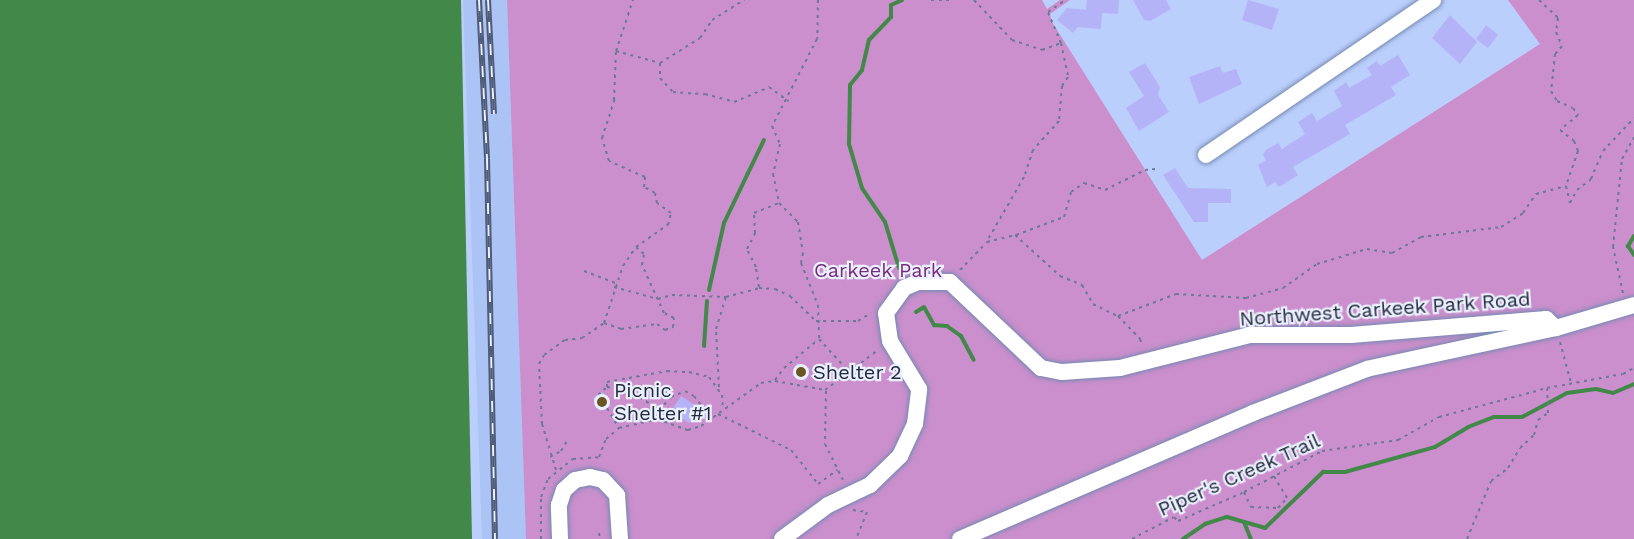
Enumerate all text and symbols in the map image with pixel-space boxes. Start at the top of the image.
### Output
park label: Carkeek Park [814,258,942,282]
street label: Northwest Carkeek Park Road [1238,287,1532,331]
place label: Shelter 2 [813,360,902,384]
marker: Shelter 2 [794,365,808,379]
place label: Picnic Shelter #1 [614,378,712,425]
marker: Picnic Shelter #1 [595,395,609,409]
street label: Piper's Creek Trail [1154,428,1324,522]

